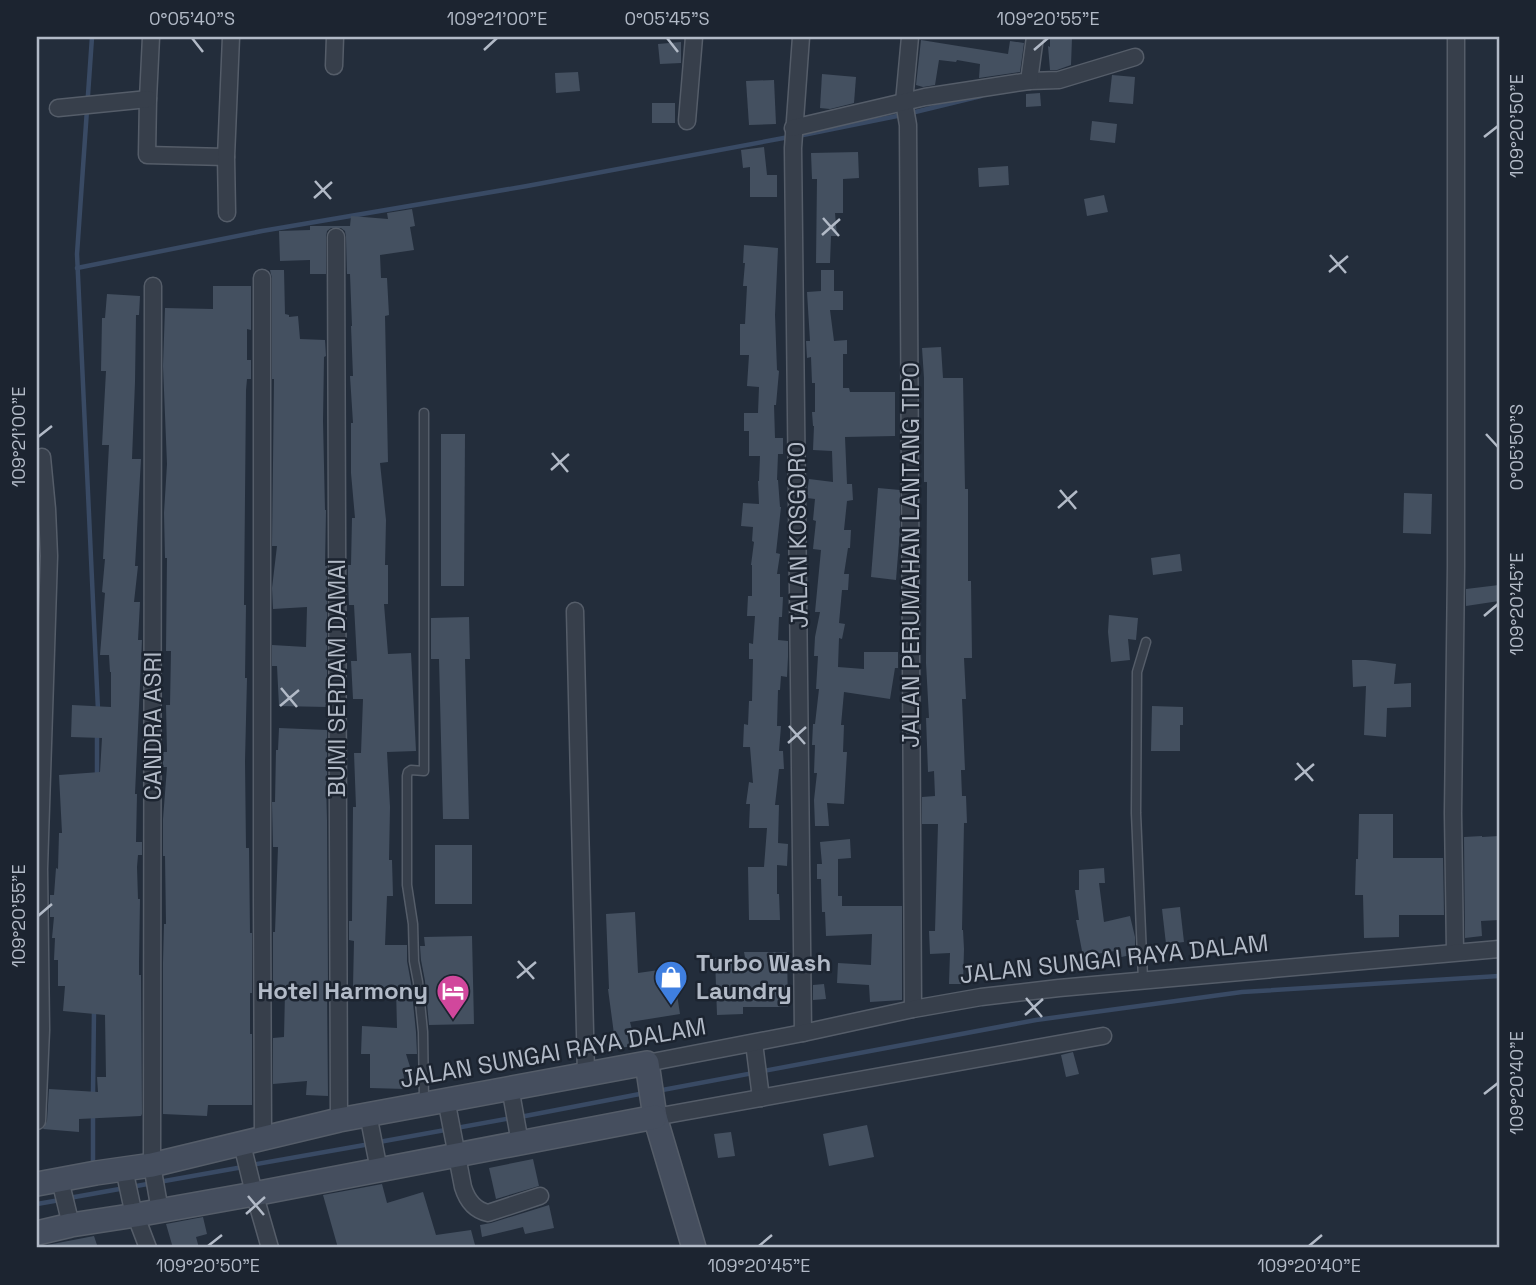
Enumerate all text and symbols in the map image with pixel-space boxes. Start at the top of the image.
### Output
text: 0°05'40"S [149,7,235,30]
text: 109°21'00"E [447,7,547,30]
text: 0°05'45"S [624,7,710,30]
text: 109°20'55"E [996,7,1100,30]
text: 109°20'50"E [1505,74,1528,178]
street label: JALAN PERUMAHAN LANTANG TIPO [895,362,926,748]
text: 109°21'00"E [7,387,30,487]
text: 0°05'50"S [1505,404,1528,490]
street label: JALAN KOSGORO [780,441,815,629]
text: 109°20'45"E [1505,553,1528,655]
street label: BUMI SERDAM DAMAI [321,559,352,797]
street label: CANDRA ASRI [137,652,168,800]
text: 109°20'55"E [7,864,30,968]
street label: JALAN SUNGAI RAYA DALAM [958,927,1270,990]
place label: Turbo Wash Laundry [696,947,831,1006]
shop icon: Turbo Wash Laundry [652,958,690,1007]
hotel icon: Hotel Harmony [434,972,472,1021]
place label: Hotel Harmony [257,975,428,1006]
street label: JALAN SUNGAI RAYA DALAM [397,1010,709,1095]
text: 109°20'40"E [1505,1031,1528,1135]
text: 109°20'50"E [156,1254,260,1277]
text: 109°20'45"E [708,1254,810,1277]
text: 109°20'40"E [1257,1254,1361,1277]

